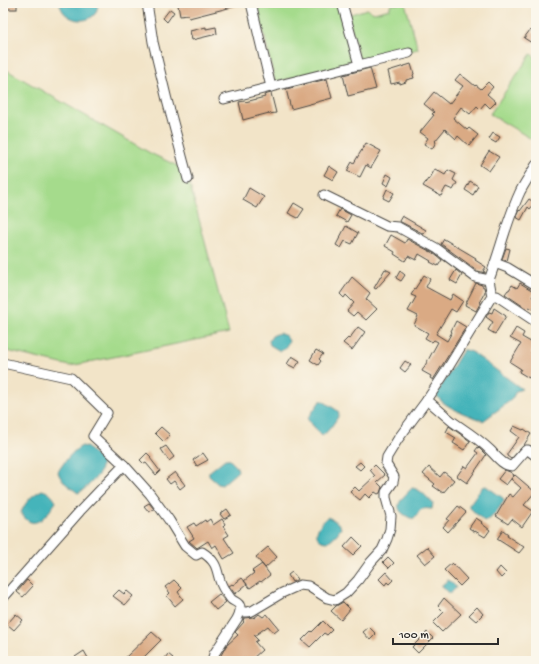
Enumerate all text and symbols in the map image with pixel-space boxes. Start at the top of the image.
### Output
scale bar [393,620,498,646]
text: 100 m [398,629,429,643]

